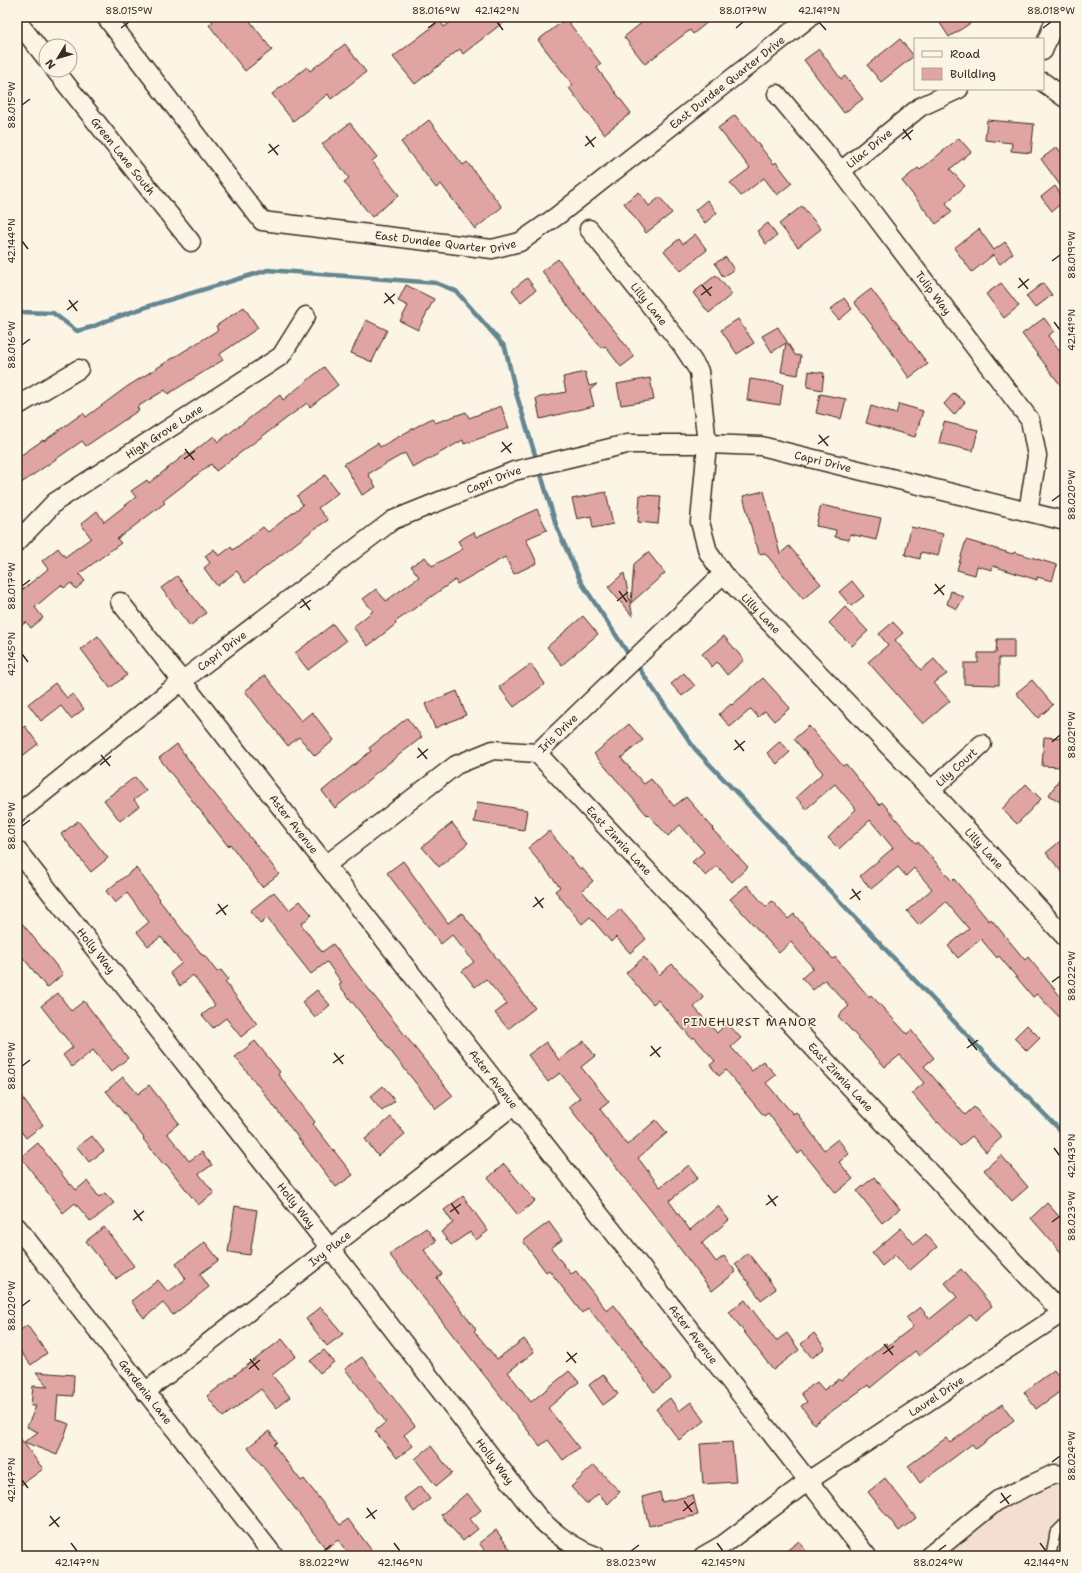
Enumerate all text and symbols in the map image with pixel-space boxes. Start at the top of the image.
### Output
text: 88.015°W [105,4,153,17]
text: 88.016°W [412,4,460,17]
text: 42.142°N [475,4,519,17]
text: 88.017°W [719,4,767,17]
text: 42.141°N [798,4,840,17]
text: 88.018°W [1027,4,1076,17]
street label: East Dundee Quarter Drive [667,33,788,133]
north arrow [38,38,78,78]
legend [914,38,1044,90]
text: Road [950,46,981,62]
text: N [42,56,59,72]
text: Building [950,66,996,82]
text: 88.015°W [5,81,18,129]
street label: Green Lane South [87,114,158,199]
street label: Lilac Drive [843,126,895,172]
text: 42.144°N [5,218,18,264]
street label: East Dundee Quarter Drive [374,228,518,257]
text: 88.019°W [1065,231,1078,279]
street label: Tulip Way [912,268,955,318]
street label: Lilly Lane [627,280,670,329]
text: 42.141°N [1065,309,1078,351]
text: 88.016°W [5,321,18,369]
street label: High Grove Lane [123,401,206,462]
street label: Capri Drive [793,448,853,476]
street label: Capri Drive [464,463,523,498]
text: 88.020°W [1065,469,1078,520]
text: 88.017°W [5,562,18,610]
street label: Lilly Lane [738,590,784,637]
street label: Capri Drive [194,627,250,675]
text: 42.145°N [5,632,18,676]
street label: Iris Drive [535,711,581,756]
text: 88.021°W [1065,711,1078,759]
street label: Lily Court [933,745,981,790]
street label: Aster Avenue [266,792,321,857]
text: 88.018°W [5,801,18,850]
street label: East Zinnia Lane [583,803,655,879]
street label: Lilly Lane [961,825,1007,873]
street label: Holly Way [73,925,118,977]
text: 88.022°W [1065,950,1078,1001]
district label: PINEHURST MANOR [683,1014,817,1030]
street label: East Zinnia Lane [804,1039,876,1115]
text: 88.019°W [5,1042,18,1090]
street label: Aster Avenue [465,1047,521,1112]
text: 42.143°N [1065,1134,1078,1178]
street label: Holly Way [273,1180,319,1232]
text: 88.023°W [1065,1190,1078,1241]
street label: Ivy Place [306,1228,354,1270]
text: 88.020°W [5,1280,18,1331]
street label: Aster Avenue [665,1302,721,1367]
street label: Gardenia Lane [115,1356,175,1428]
street label: Laurel Drive [906,1373,967,1420]
text: 88.024°W [1065,1430,1078,1481]
street label: Holly Way [472,1436,517,1488]
text: 42.147°N [5,1458,18,1502]
text: 42.147°N [55,1556,99,1569]
text: 88.022°W [299,1556,350,1569]
text: 42.146°N [377,1556,423,1569]
text: 88.023°W [606,1556,657,1569]
text: 42.145°N [701,1556,745,1569]
text: 88.024°W [913,1556,964,1569]
text: 42.144°N [1023,1556,1069,1569]

